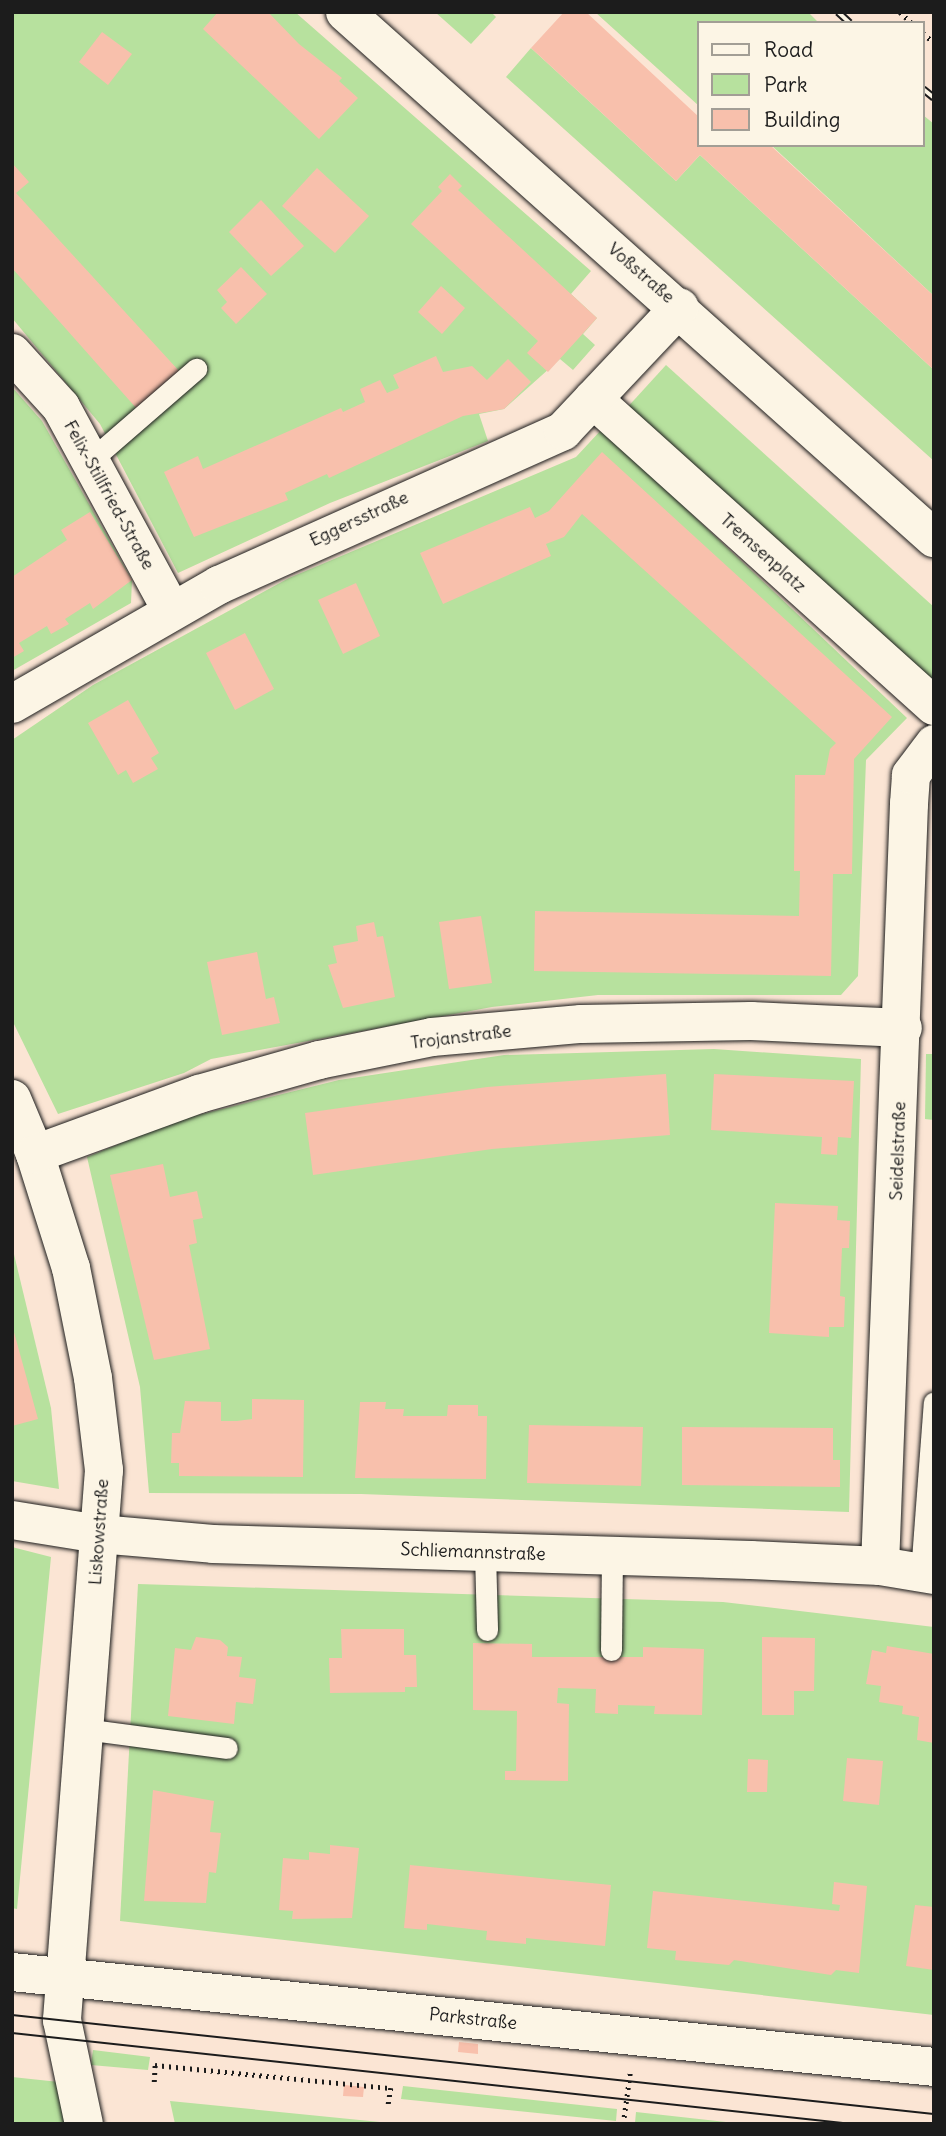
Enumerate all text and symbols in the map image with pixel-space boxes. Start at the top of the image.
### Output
legend [698,21,925,147]
text: Road [764,36,813,63]
text: Park [764,71,807,98]
text: Building [764,106,840,133]
street label: Voßstraße [603,238,679,308]
street label: Felix-Stillfried-Straße [59,417,159,573]
street label: Eggersstraße [306,487,412,551]
street label: Tremsenplatz [716,509,810,597]
street label: Trojanstraße [409,1020,513,1054]
street label: Seidelstraße [885,1101,911,1201]
street label: Liskowstraße [85,1478,113,1586]
street label: Schliemannstraße [400,1539,546,1565]
street label: Parkstraße [428,2004,518,2034]

